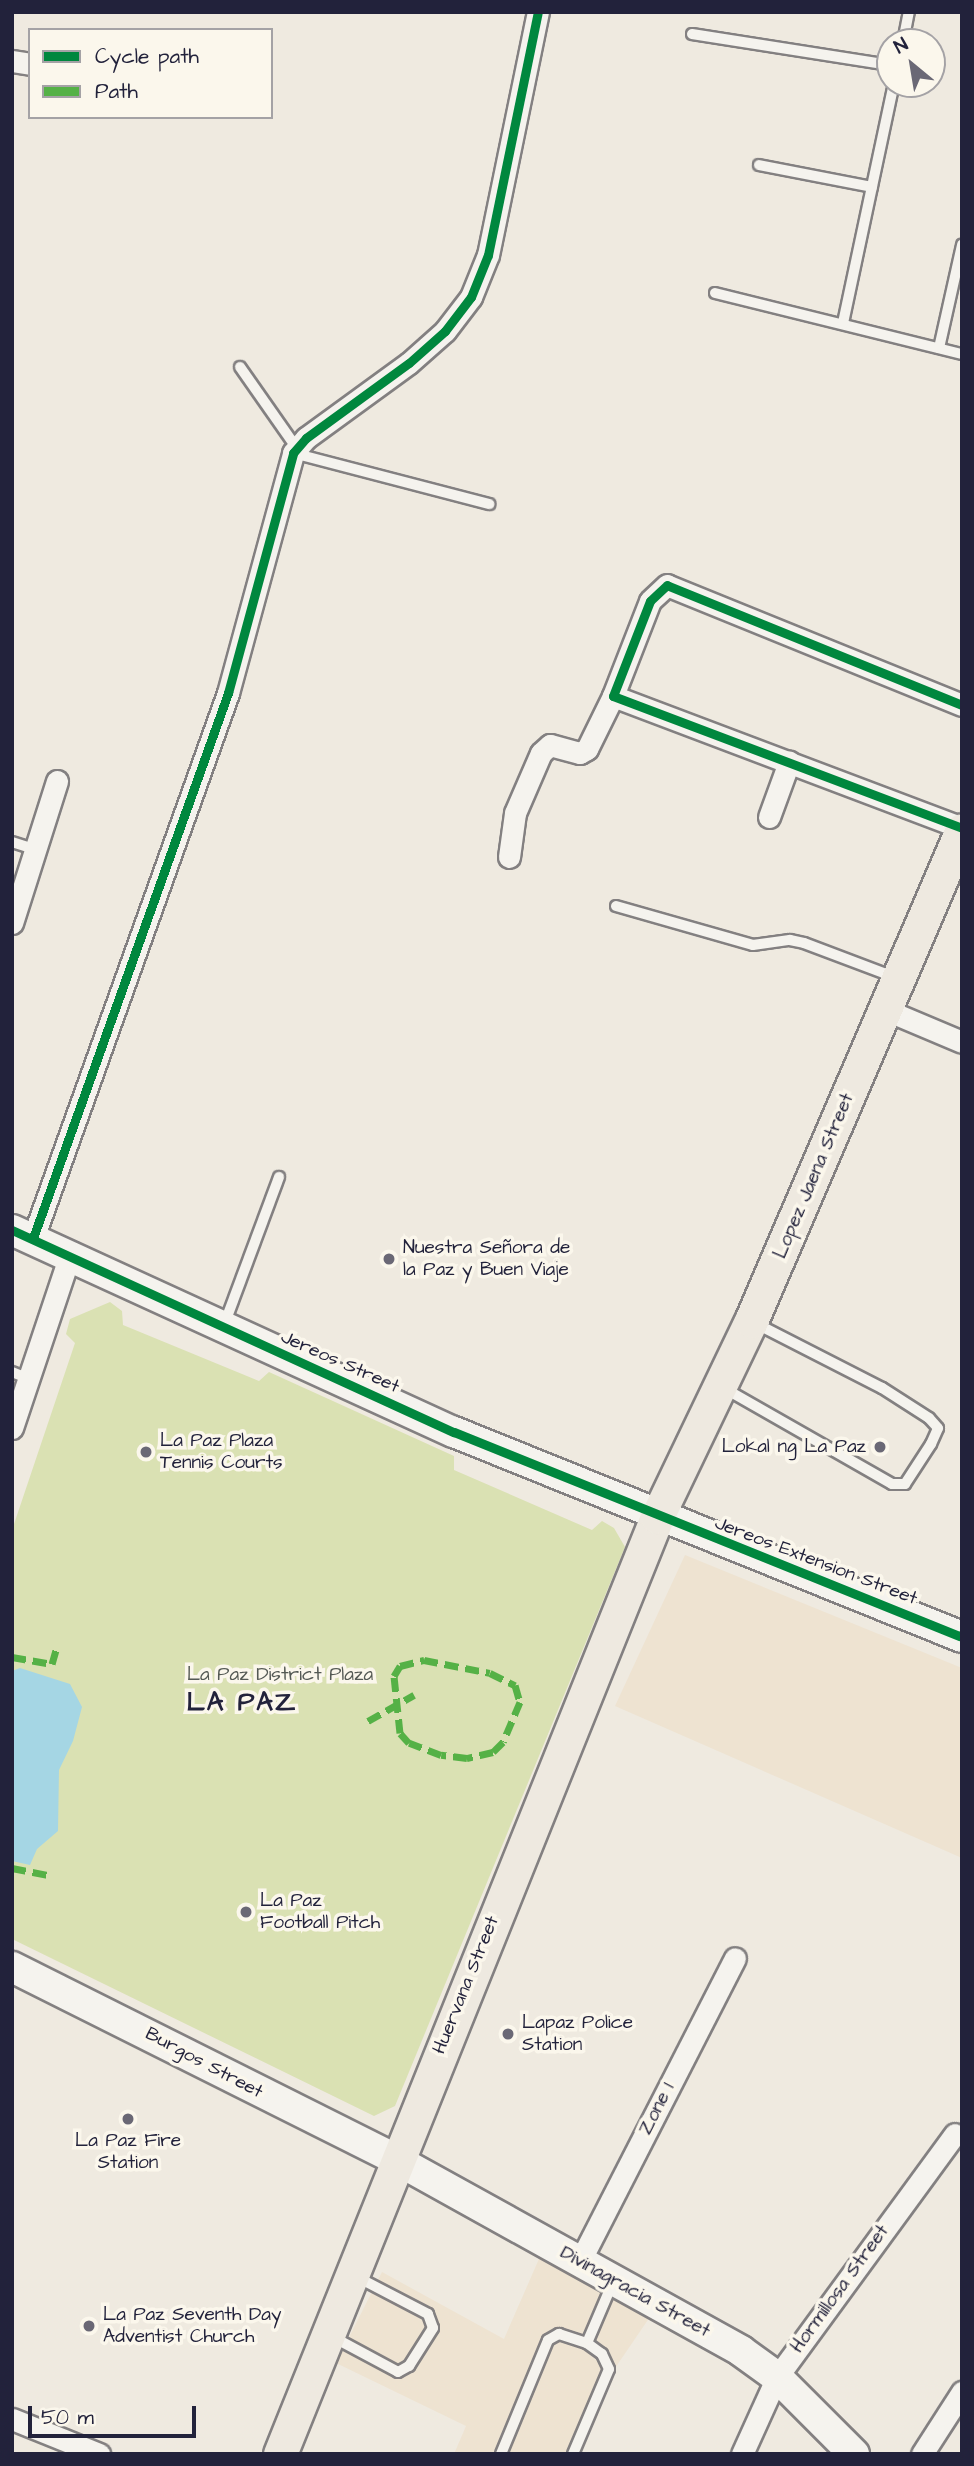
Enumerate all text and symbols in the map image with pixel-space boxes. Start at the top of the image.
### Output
legend [28,28,273,119]
north arrow [876,28,946,98]
text: N [889,31,913,61]
text: Cycle path [95,42,199,71]
text: Path [95,77,138,106]
street label: Lopez Jaena Street [769,1090,859,1262]
place label: Nuestra Señora de la Paz y Buen Viaje [403,1237,570,1281]
marker: Nuestra Señora de la Paz y Buen Viaje [381,1251,397,1267]
street label: Jereos Street [277,1326,403,1398]
place label: La Paz Plaza Tennis Courts [160,1430,283,1474]
place label: Lokal ng La Paz [722,1436,866,1458]
marker: Lokal ng La Paz [872,1439,888,1455]
marker: La Paz Plaza Tennis Courts [138,1444,154,1460]
street label: Jereos Extension Street [711,1512,921,1610]
park label: La Paz District Plaza [187,1664,373,1686]
district label: LA PAZ [187,1687,297,1719]
place label: La Paz Football Pitch [260,1890,380,1934]
marker: La Paz Football Pitch [238,1904,254,1920]
street label: Huervana Street [428,1913,504,2057]
place label: Lapaz Police Station [522,2012,633,2056]
street label: Burgos Street [141,2022,267,2104]
marker: Lapaz Police Station [500,2026,516,2042]
street label: Zone 1 [634,2079,680,2139]
marker: La Paz Fire Station [120,2111,136,2127]
place label: La Paz Fire Station [75,2130,181,2174]
street label: Hormillosa Street [786,2221,894,2357]
street label: Divinagracia Street [556,2241,714,2343]
place label: La Paz Seventh Day Adventist Church [103,2304,281,2348]
marker: La Paz Seventh Day Adventist Church [81,2318,97,2334]
scale bar [32,2392,200,2436]
text: 50 m [41,2403,94,2432]

